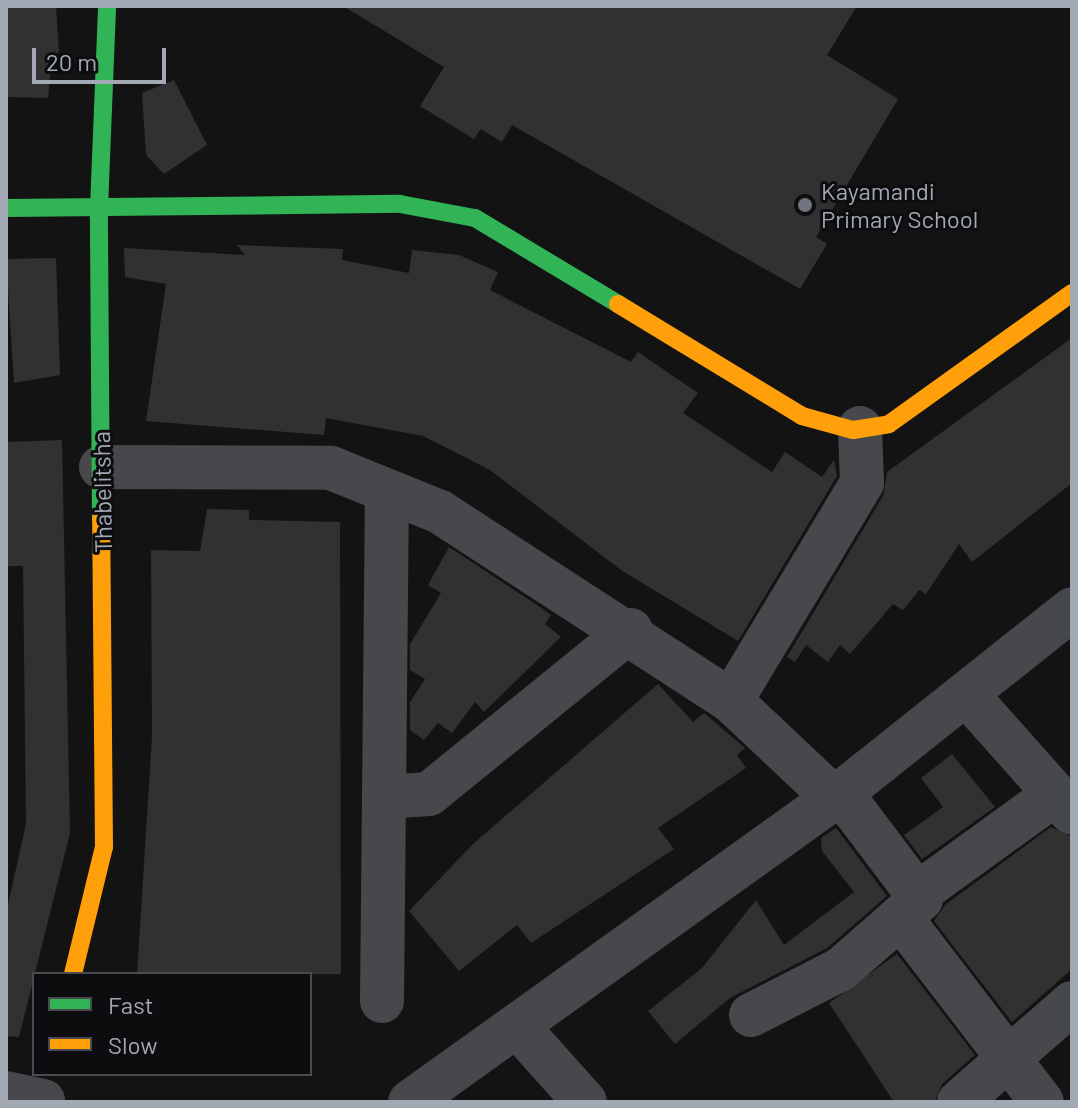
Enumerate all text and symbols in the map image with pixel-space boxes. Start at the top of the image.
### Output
scale bar [36,32,170,82]
text: 20 m [46,47,97,76]
place label: Kayamandi Primary School [821,177,978,233]
marker: Kayamandi Primary School [796,196,814,214]
street label: Thabelitsha [87,431,117,553]
legend [32,972,312,1076]
text: Fast [108,990,153,1019]
text: Slow [108,1030,157,1059]

